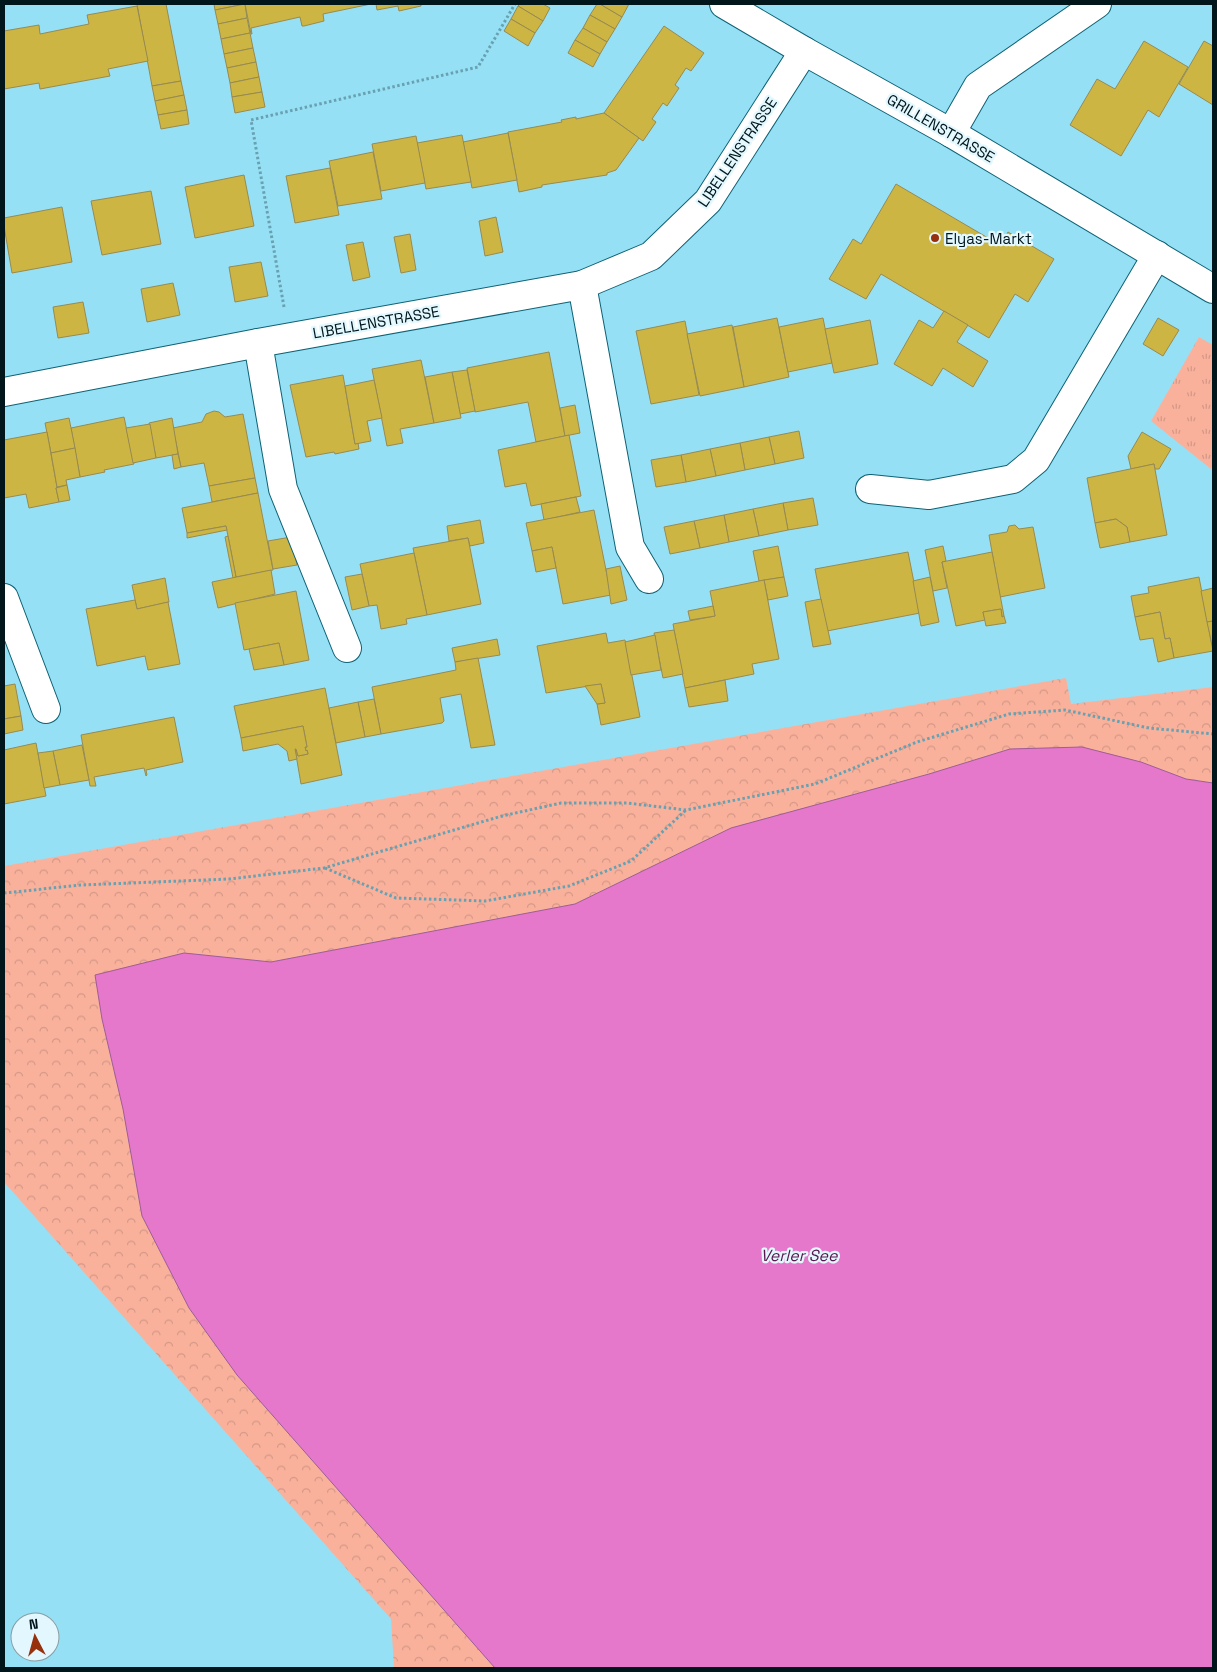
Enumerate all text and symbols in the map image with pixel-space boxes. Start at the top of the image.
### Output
street label: GRILLENSTRASSE [884,89,998,167]
street label: LIBELLENSTRASSE [693,94,781,210]
place label: Elyas-Markt [945,229,1032,248]
marker: Elyas-Markt [929,232,941,244]
street label: LIBELLENSTRASSE [311,302,441,342]
water label: Verler See [760,1245,838,1266]
north arrow [10,1612,60,1662]
text: N [28,1615,39,1634]

